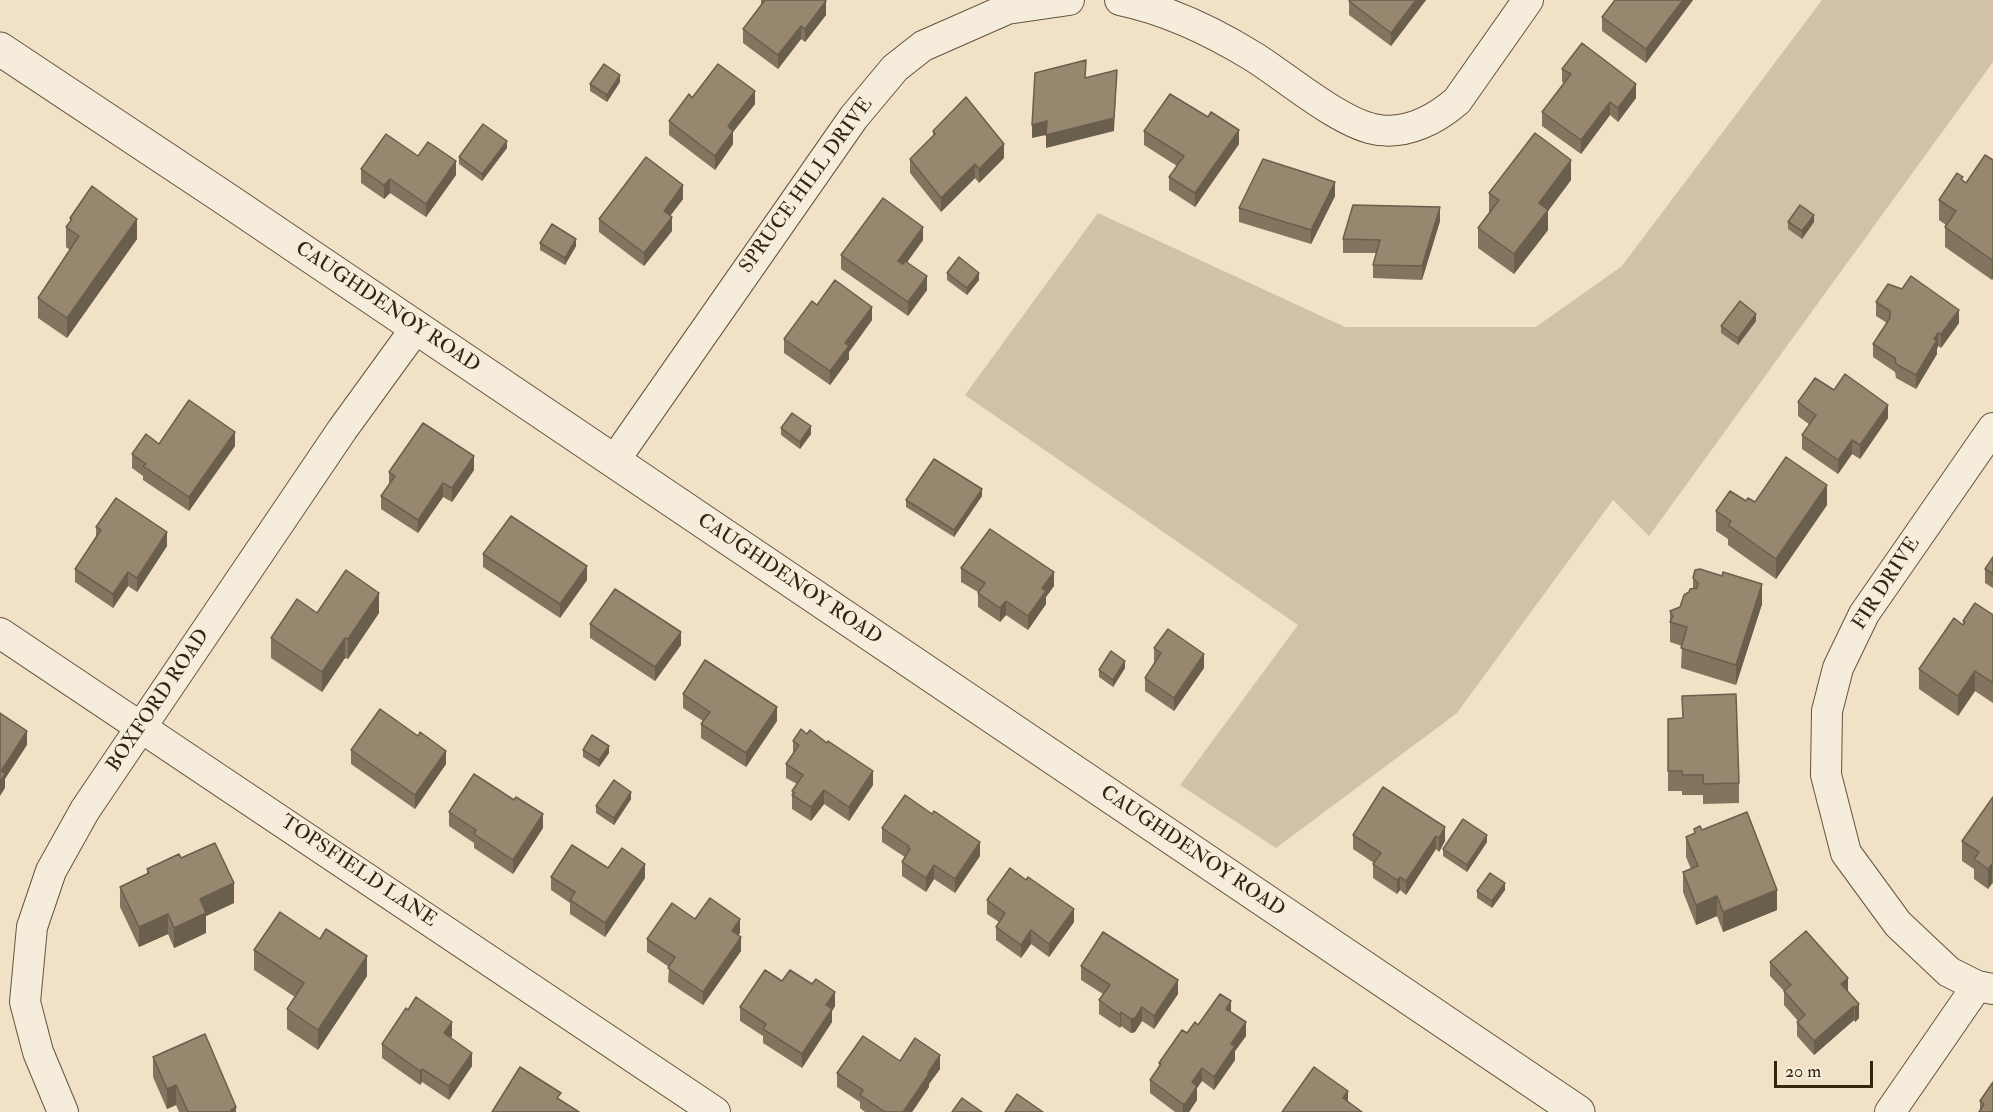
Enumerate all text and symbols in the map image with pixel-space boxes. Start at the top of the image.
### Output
street label: SPRUCE HILL DRIVE [735,94,879,278]
street label: CAUGHDENOY ROAD [290,237,484,379]
street label: CAUGHDENOY ROAD [692,509,886,651]
street label: FIR DRIVE [1848,533,1926,635]
street label: BOXFORD ROAD [102,625,216,777]
street label: CAUGHDENOY ROAD [1095,781,1289,923]
street label: TOPSFIELD LANE [275,811,441,933]
scale bar [1777,1049,1876,1087]
text: 20 m [1785,1060,1821,1083]

